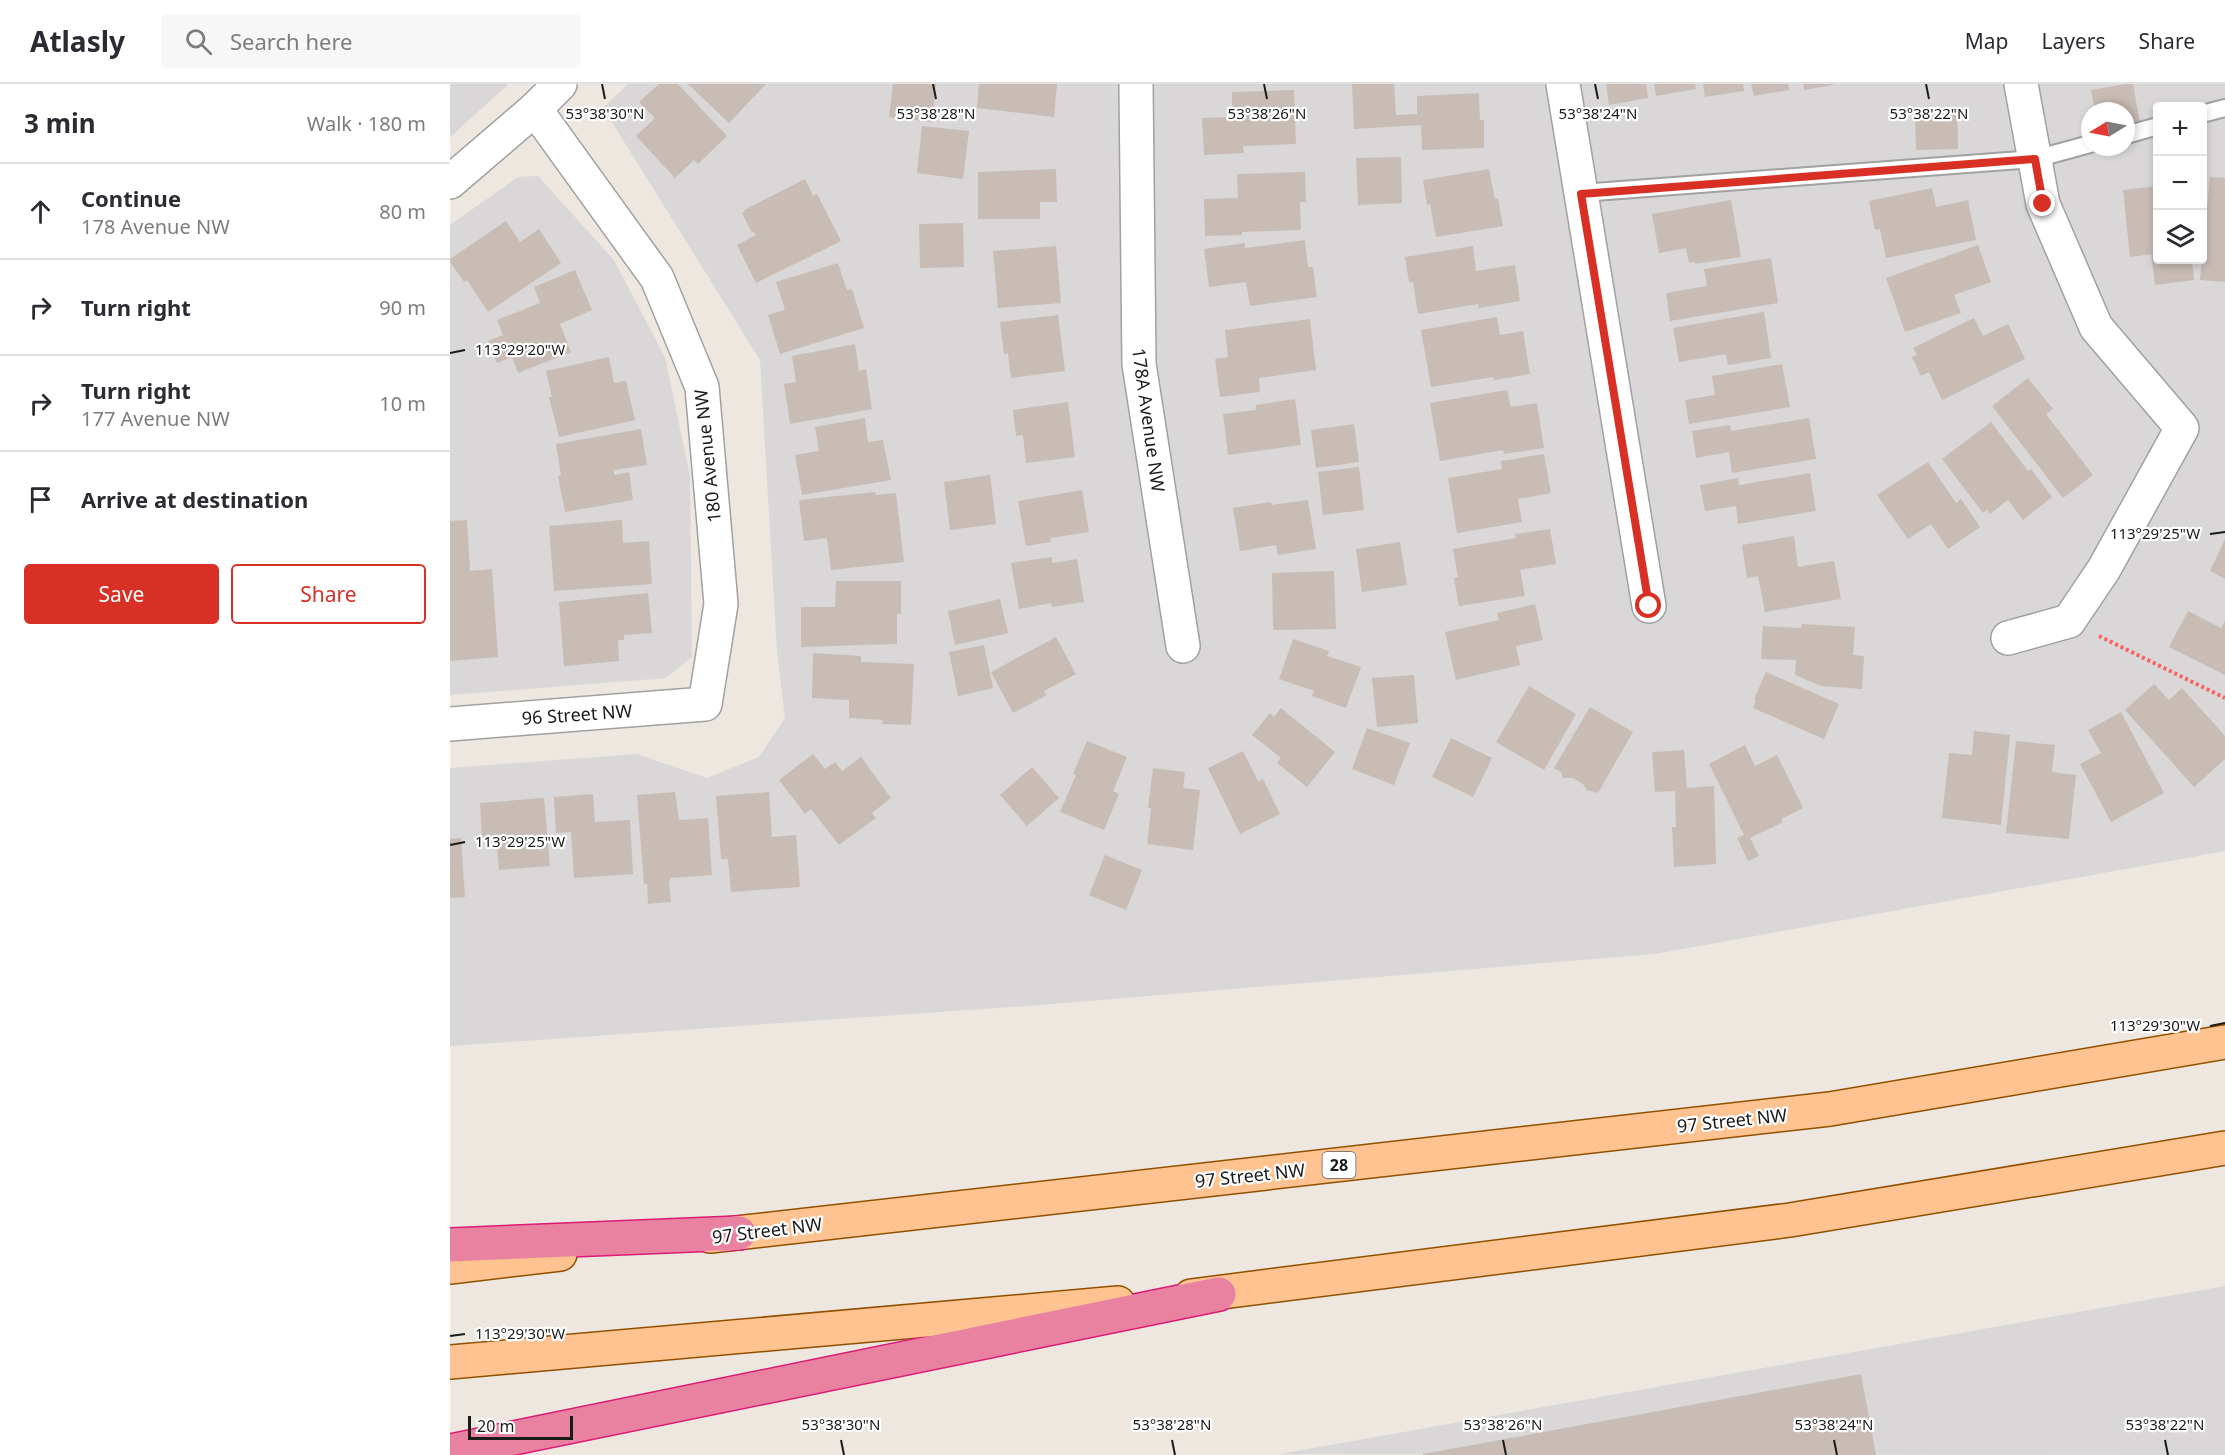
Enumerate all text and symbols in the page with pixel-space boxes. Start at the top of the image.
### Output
search box [161,14,581,68]
text: Atlasly [30,22,125,60]
icon: search [182,25,215,58]
text: Search here [230,26,352,56]
text: Map [1965,27,2009,55]
text: Layers [2042,27,2106,55]
text: Share [2139,27,2195,55]
north arrow [2081,102,2135,156]
map controls [2153,102,2207,264]
button: + [2153,102,2207,156]
text: 53°38'30"N [566,103,644,123]
text: 53°38'28"N [897,103,975,123]
text: 53°38'26"N [1228,103,1306,123]
text: 53°38'24"N [1559,103,1637,123]
text: 53°38'22"N [1890,103,1968,123]
text: 3 min [24,105,96,141]
text: Walk · 180 m [307,110,426,137]
button: − [2153,156,2207,210]
text: Continue [81,183,181,213]
route end [2029,190,2055,216]
icon: ahead [24,195,57,228]
text: 80 m [379,198,426,225]
button: layers [2153,210,2207,264]
text: 178 Avenue NW [81,213,230,240]
icon: right [24,291,57,324]
text: Turn right [81,292,191,322]
text: 90 m [379,294,426,321]
text: 113°29'20"W [475,339,565,359]
street label: 178A Avenue NW [1127,346,1171,494]
text: Turn right [81,375,191,405]
icon: right [24,387,57,420]
street label: 180 Avenue NW [688,388,726,524]
text: 10 m [379,390,426,417]
text: 177 Avenue NW [81,405,230,432]
icon: arrive [24,483,57,516]
text: Arrive at destination [81,484,308,514]
text: 113°29'25"W [2110,523,2200,543]
button: Save [24,564,219,624]
button: Share [231,564,426,624]
route start [1635,592,1661,618]
street label: 96 Street NW [521,698,633,730]
text: 113°29'25"W [475,831,565,851]
text: 113°29'30"W [2110,1015,2200,1035]
street label: 97 Street NW [1676,1102,1789,1138]
road number: 28 [1322,1152,1356,1178]
street label: 97 Street NW [1194,1157,1307,1193]
street label: 97 Street NW [711,1211,824,1249]
text: 113°29'30"W [475,1323,565,1343]
scale bar [468,1413,573,1440]
text: 53°38'30"N [802,1414,880,1434]
text: 53°38'28"N [1133,1414,1211,1434]
text: 53°38'26"N [1464,1414,1542,1434]
text: 53°38'24"N [1795,1414,1873,1434]
text: 53°38'22"N [2126,1414,2204,1434]
text: 20 m [477,1415,514,1437]

